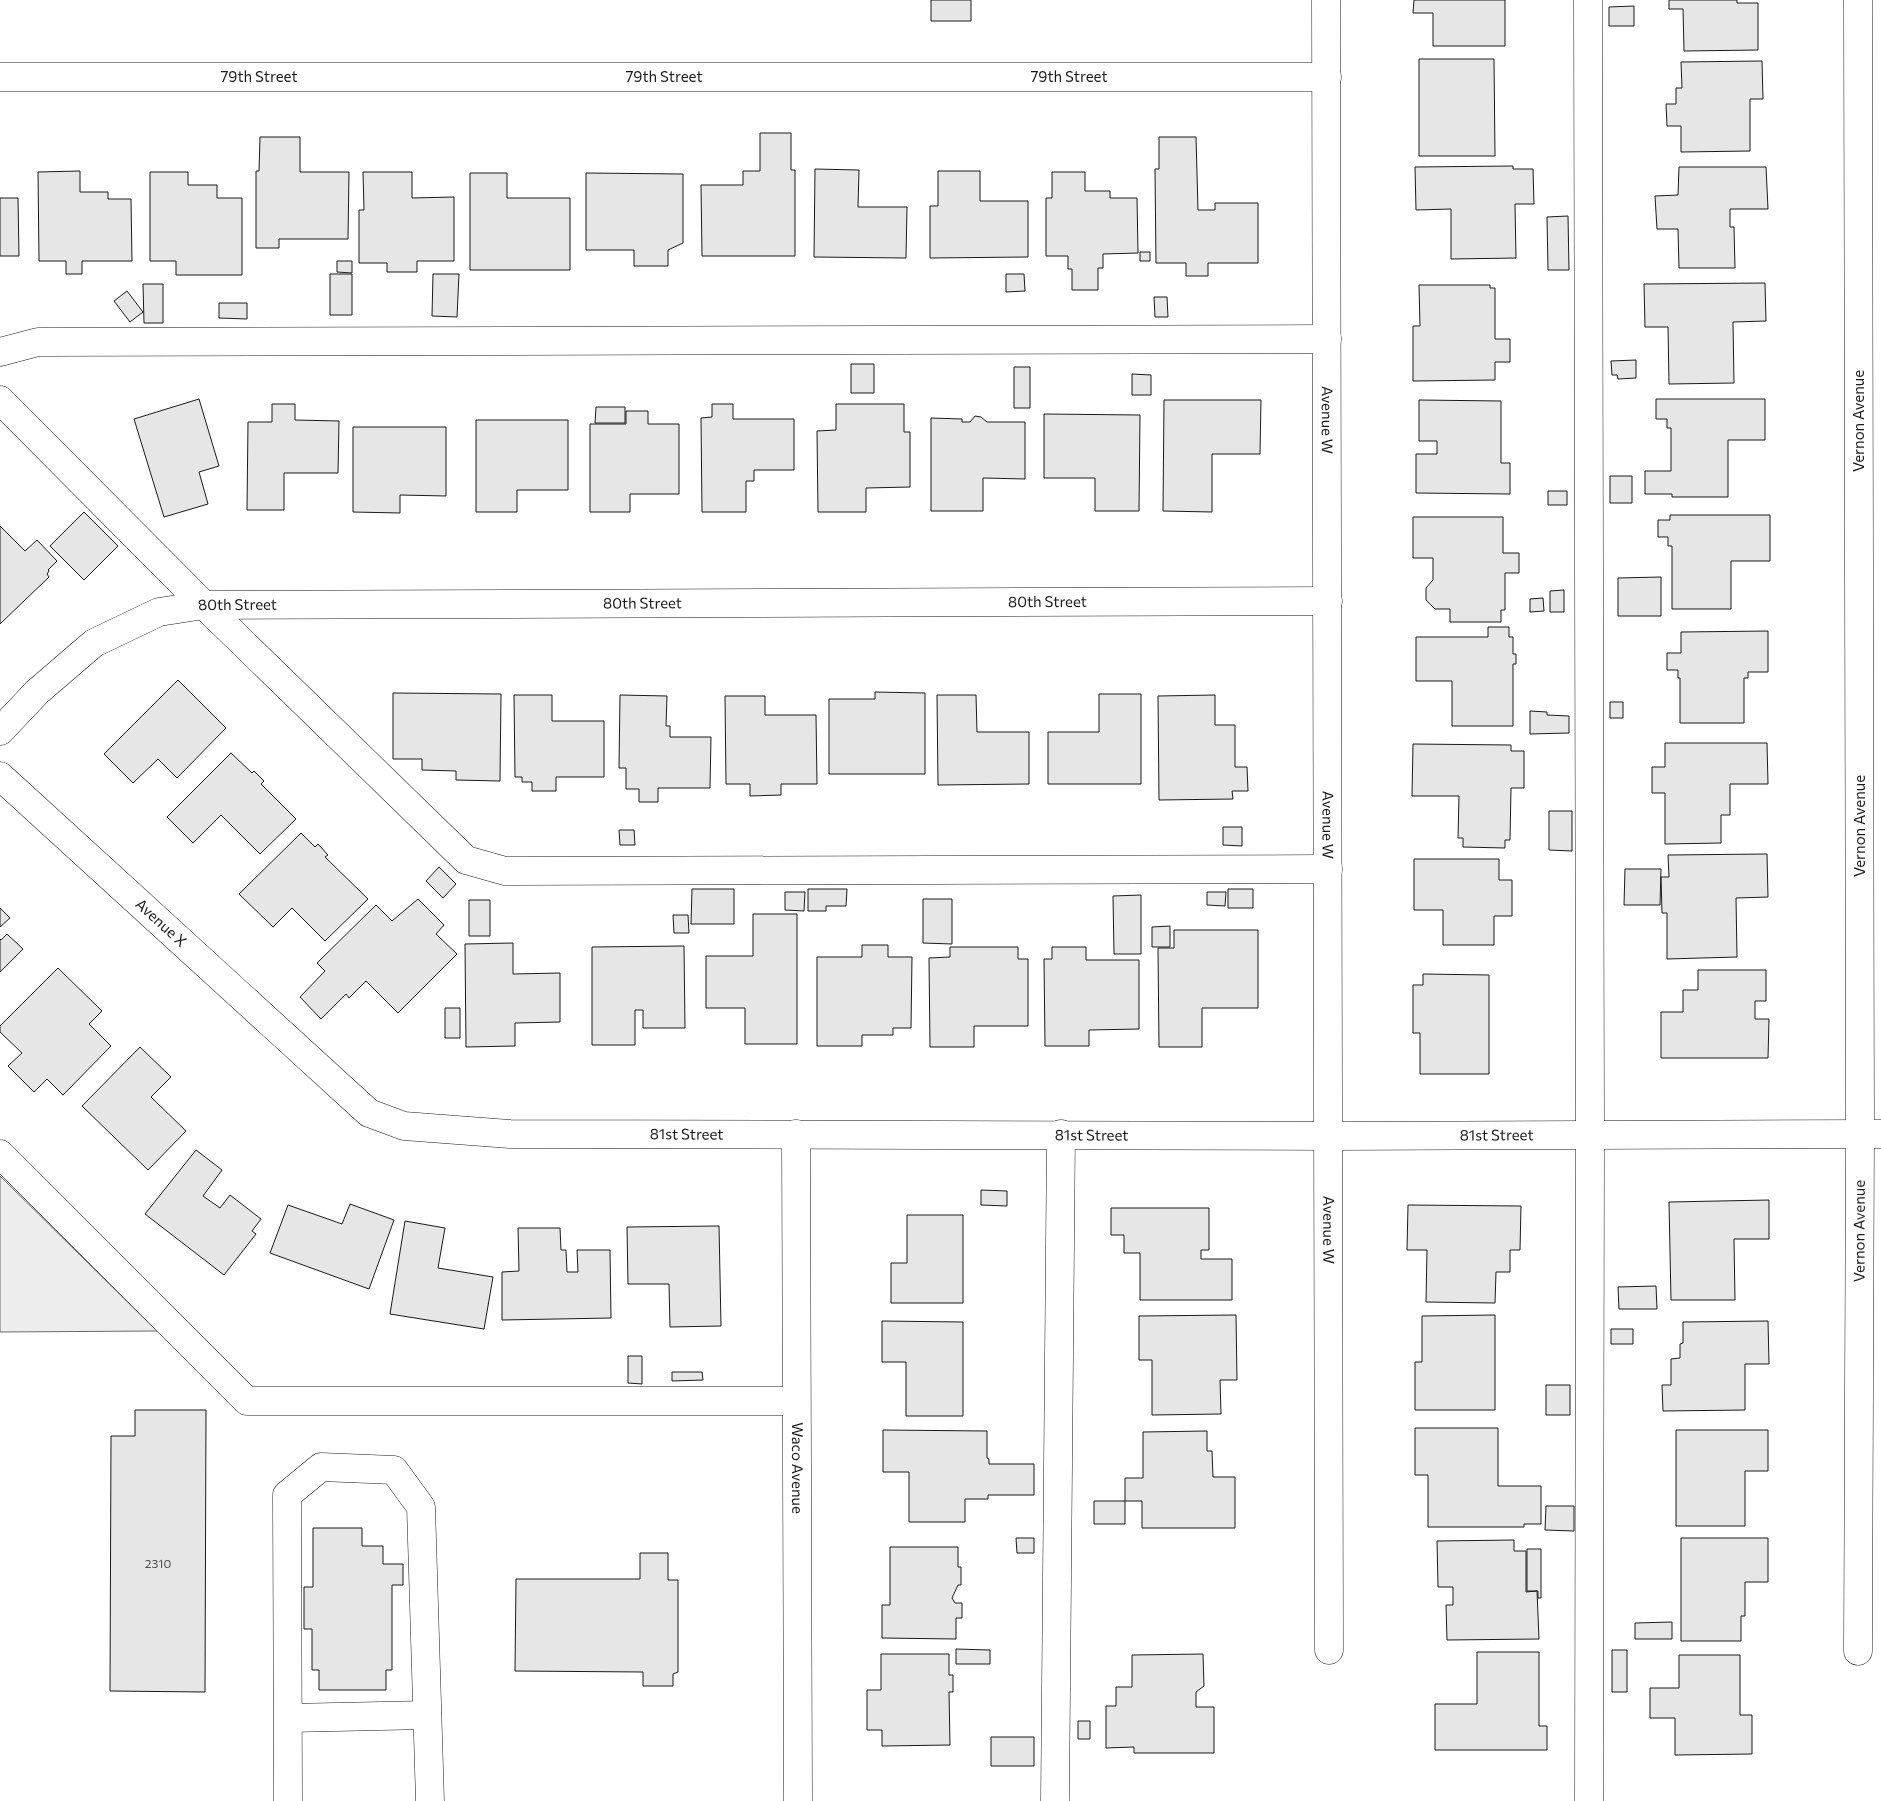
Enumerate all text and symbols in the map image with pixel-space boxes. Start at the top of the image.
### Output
street label: 79th Street [220,67,298,85]
street label: 79th Street [625,67,703,85]
street label: 79th Street [1030,67,1108,85]
street label: Vernon Avenue [1849,370,1867,472]
street label: Avenue W [1319,386,1337,454]
street label: 80th Street [1008,592,1087,610]
street label: 80th Street [603,593,682,612]
street label: 80th Street [197,595,277,614]
street label: Vernon Avenue [1850,775,1868,877]
street label: Avenue W [1319,791,1338,859]
street label: Avenue X [132,894,191,950]
street label: 81st Street [650,1124,724,1143]
street label: 81st Street [1055,1125,1129,1144]
street label: 81st Street [1460,1125,1534,1144]
street label: Vernon Avenue [1849,1180,1868,1282]
street label: Avenue W [1320,1196,1338,1264]
street label: Waco Avenue [789,1422,807,1514]
house number: 2310 [145,1556,171,1570]

